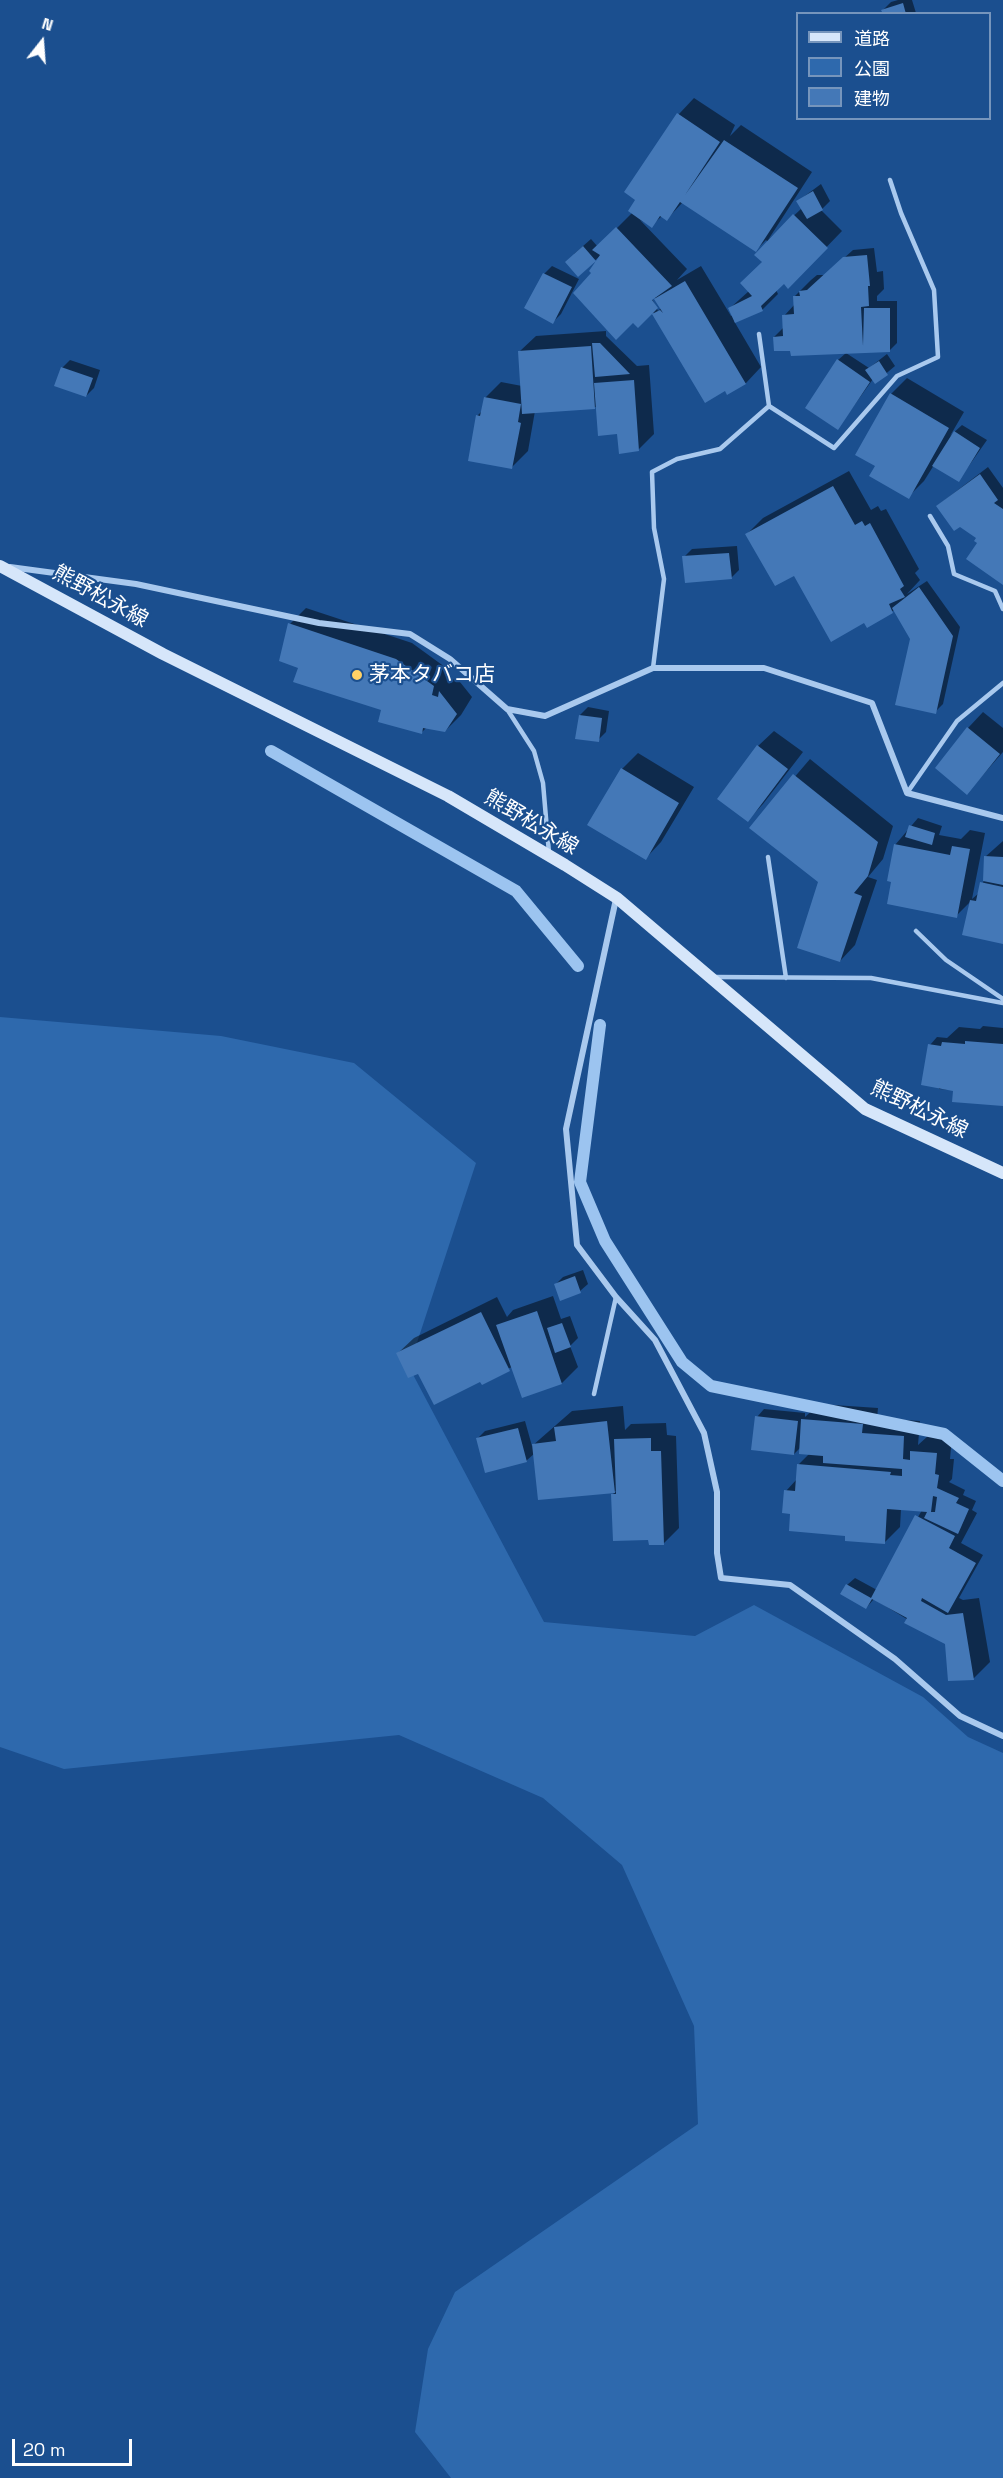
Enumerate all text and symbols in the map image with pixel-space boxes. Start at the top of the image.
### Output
north arrow [12,12,72,72]
legend [796,12,991,120]
text: N [39,13,56,36]
text: 道路 [854,27,890,50]
text: 公園 [854,57,890,80]
text: 建物 [854,87,890,110]
street label: 熊野松永線 [48,561,152,633]
place label: 茅本タバコ店 [369,662,495,688]
marker: 茅本タバコ店 [350,668,364,682]
street label: 熊野松永線 [480,785,582,861]
street label: 熊野松永線 [866,1076,972,1144]
scale bar [15,2427,135,2465]
text: 20 m [23,2438,66,2461]

